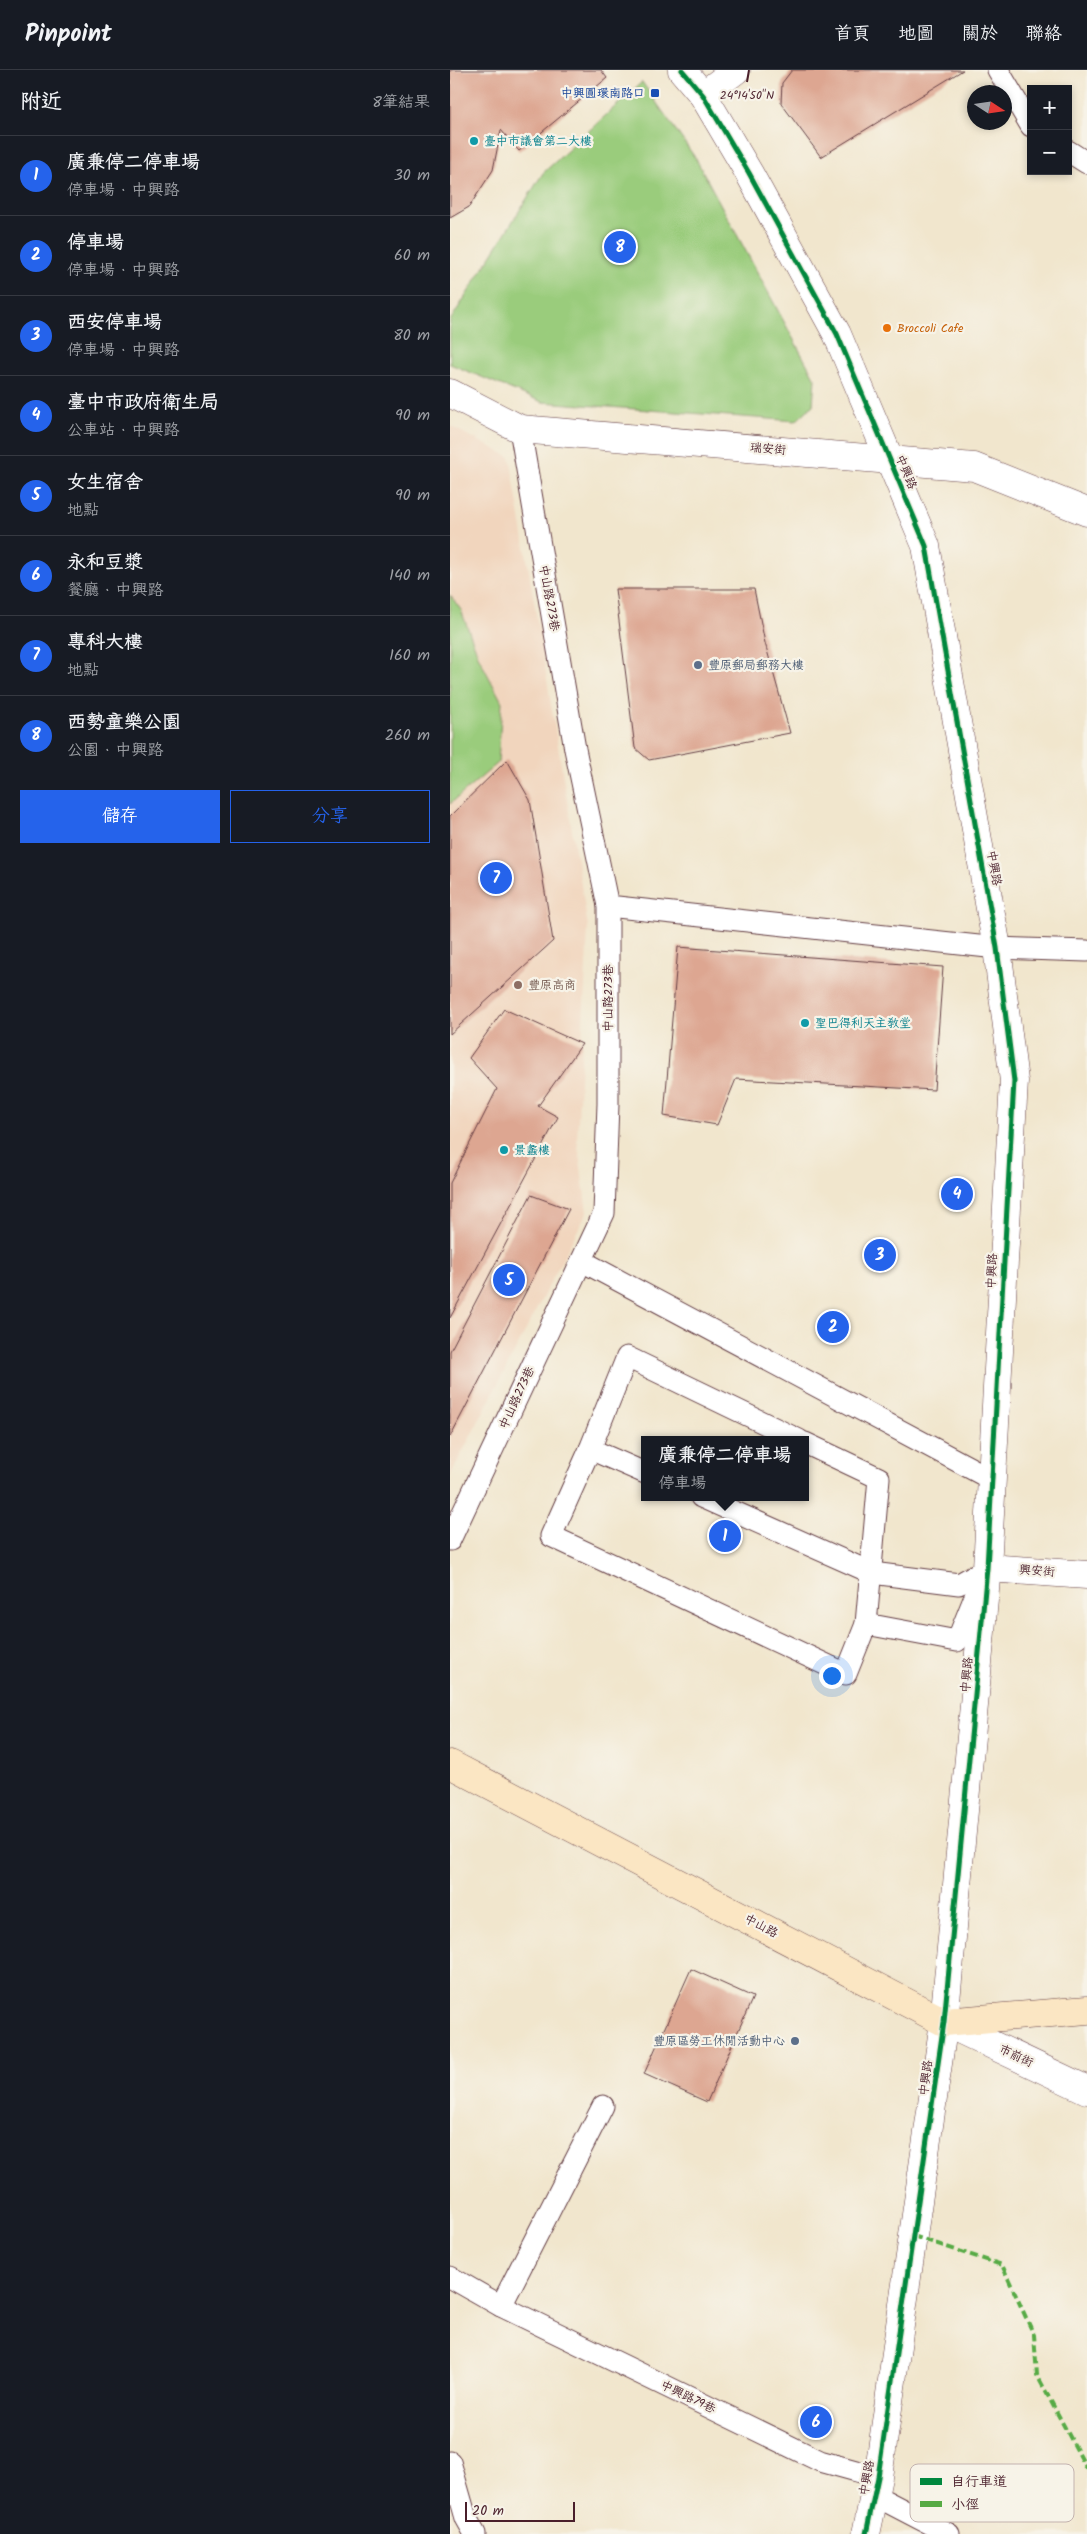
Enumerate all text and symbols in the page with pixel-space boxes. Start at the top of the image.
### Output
text: Pinpoint [25,15,112,54]
text: 首頁 [834,20,870,49]
text: 地圖 [898,20,934,49]
text: 關於 [962,20,998,49]
text: 聯絡 [1026,20,1062,49]
place label: 中興圓環南路口 [561,84,645,103]
north arrow [967,85,1012,130]
map controls [1027,85,1072,175]
button: + [1027,85,1072,130]
text: 附近 [20,86,62,119]
text: 24°14'50"N [720,86,774,105]
marker: 中興圓環南路口 [649,87,661,99]
text: 8筆結果 [372,90,430,115]
button: − [1027,130,1072,175]
place label: 臺中市議會第二大樓 [484,132,592,151]
marker: 臺中市議會第二大樓 [468,135,480,147]
text: 廣兼停二停車場 [67,148,200,178]
text: 1 [34,163,38,188]
text: 30 m [394,163,430,188]
text: 停車場 · 中興路 [67,178,180,203]
text: 停車場 [67,228,124,258]
pin: 8 [604,228,636,266]
text: 2 [31,243,41,268]
text: 60 m [394,243,430,268]
text: 停車場 · 中興路 [67,258,180,283]
text: 西安停車場 [67,308,162,338]
place label: Broccoli Cafe [897,319,964,338]
marker: Broccoli Cafe [881,322,893,334]
text: 3 [32,323,40,348]
text: 80 m [393,323,430,348]
text: 停車場 · 中興路 [67,338,180,363]
text: 臺中市政府衛生局 [67,388,219,418]
text: 4 [32,403,40,428]
text: 90 m [395,403,430,428]
text: 公車站 · 中興路 [67,418,180,443]
street label: 瑞安街 [749,438,787,460]
street label: 中興路 [890,452,922,492]
text: 女生宿舍 [67,468,143,498]
text: 5 [32,483,40,508]
text: 90 m [395,483,430,508]
text: 地點 [67,498,99,523]
text: 永和豆漿 [67,548,143,578]
text: 6 [32,563,40,588]
text: 140 m [389,563,430,588]
street label: 中山路273巷 [534,563,564,633]
text: 餐廳 · 中興路 [67,578,164,603]
text: 專科大樓 [67,628,143,658]
text: 7 [32,643,40,668]
text: 160 m [389,643,430,668]
place label: 豐原郵局郵務大樓 [708,656,804,675]
text: 地點 [67,658,99,683]
marker: 豐原郵局郵務大樓 [692,659,704,671]
text: 西勢童樂公園 [67,708,181,738]
text: 8 [31,723,41,748]
text: 260 m [385,723,430,748]
text: 公園 · 中興路 [67,738,164,763]
button: 儲存 [20,790,220,843]
button: 分享 [230,790,430,843]
street label: 中興路 [982,849,1006,887]
pin: 7 [480,859,512,897]
street label: 中山路273巷 [599,964,618,1032]
place label: 豐原高商 [528,976,576,995]
marker: 豐原高商 [512,979,524,991]
place label: 聖巴得利天主教堂 [815,1014,911,1033]
marker: 聖巴得利天主教堂 [799,1017,811,1029]
place label: 景蠡樓 [514,1141,550,1160]
marker: 景蠡樓 [498,1144,510,1156]
pin: 4 [941,1175,973,1213]
pin: 3 [864,1236,896,1274]
street label: 中興路 [982,1253,1002,1289]
pin: 5 [493,1261,525,1299]
pin: 2 [817,1308,849,1346]
street label: 中山路273巷 [494,1363,540,1433]
popup [641,1436,809,1501]
text: 廣兼停二停車場 [658,1441,792,1471]
text: 停車場 [658,1471,707,1496]
pin: 1 [709,1517,741,1555]
street label: 興安街 [1018,1560,1056,1582]
street label: 中興路 [956,1656,978,1694]
your location [819,1663,845,1689]
street label: 中山路 [741,1909,781,1943]
place label: 豐原區勞工休閒活動中心 [653,2032,785,2051]
marker: 豐原區勞工休閒活動中心 [789,2035,801,2047]
street label: 市前街 [996,2040,1036,2072]
street label: 中興路 [914,2059,938,2097]
street label: 中興路79巷 [657,2375,719,2419]
pin: 6 [800,2403,832,2441]
street label: 中興路 [855,2459,879,2497]
legend [910,2464,1074,2522]
text: 自行車道 [951,2471,1007,2493]
text: 小徑 [951,2494,979,2516]
scale bar [465,2499,575,2522]
text: 20 m [472,2500,504,2522]

